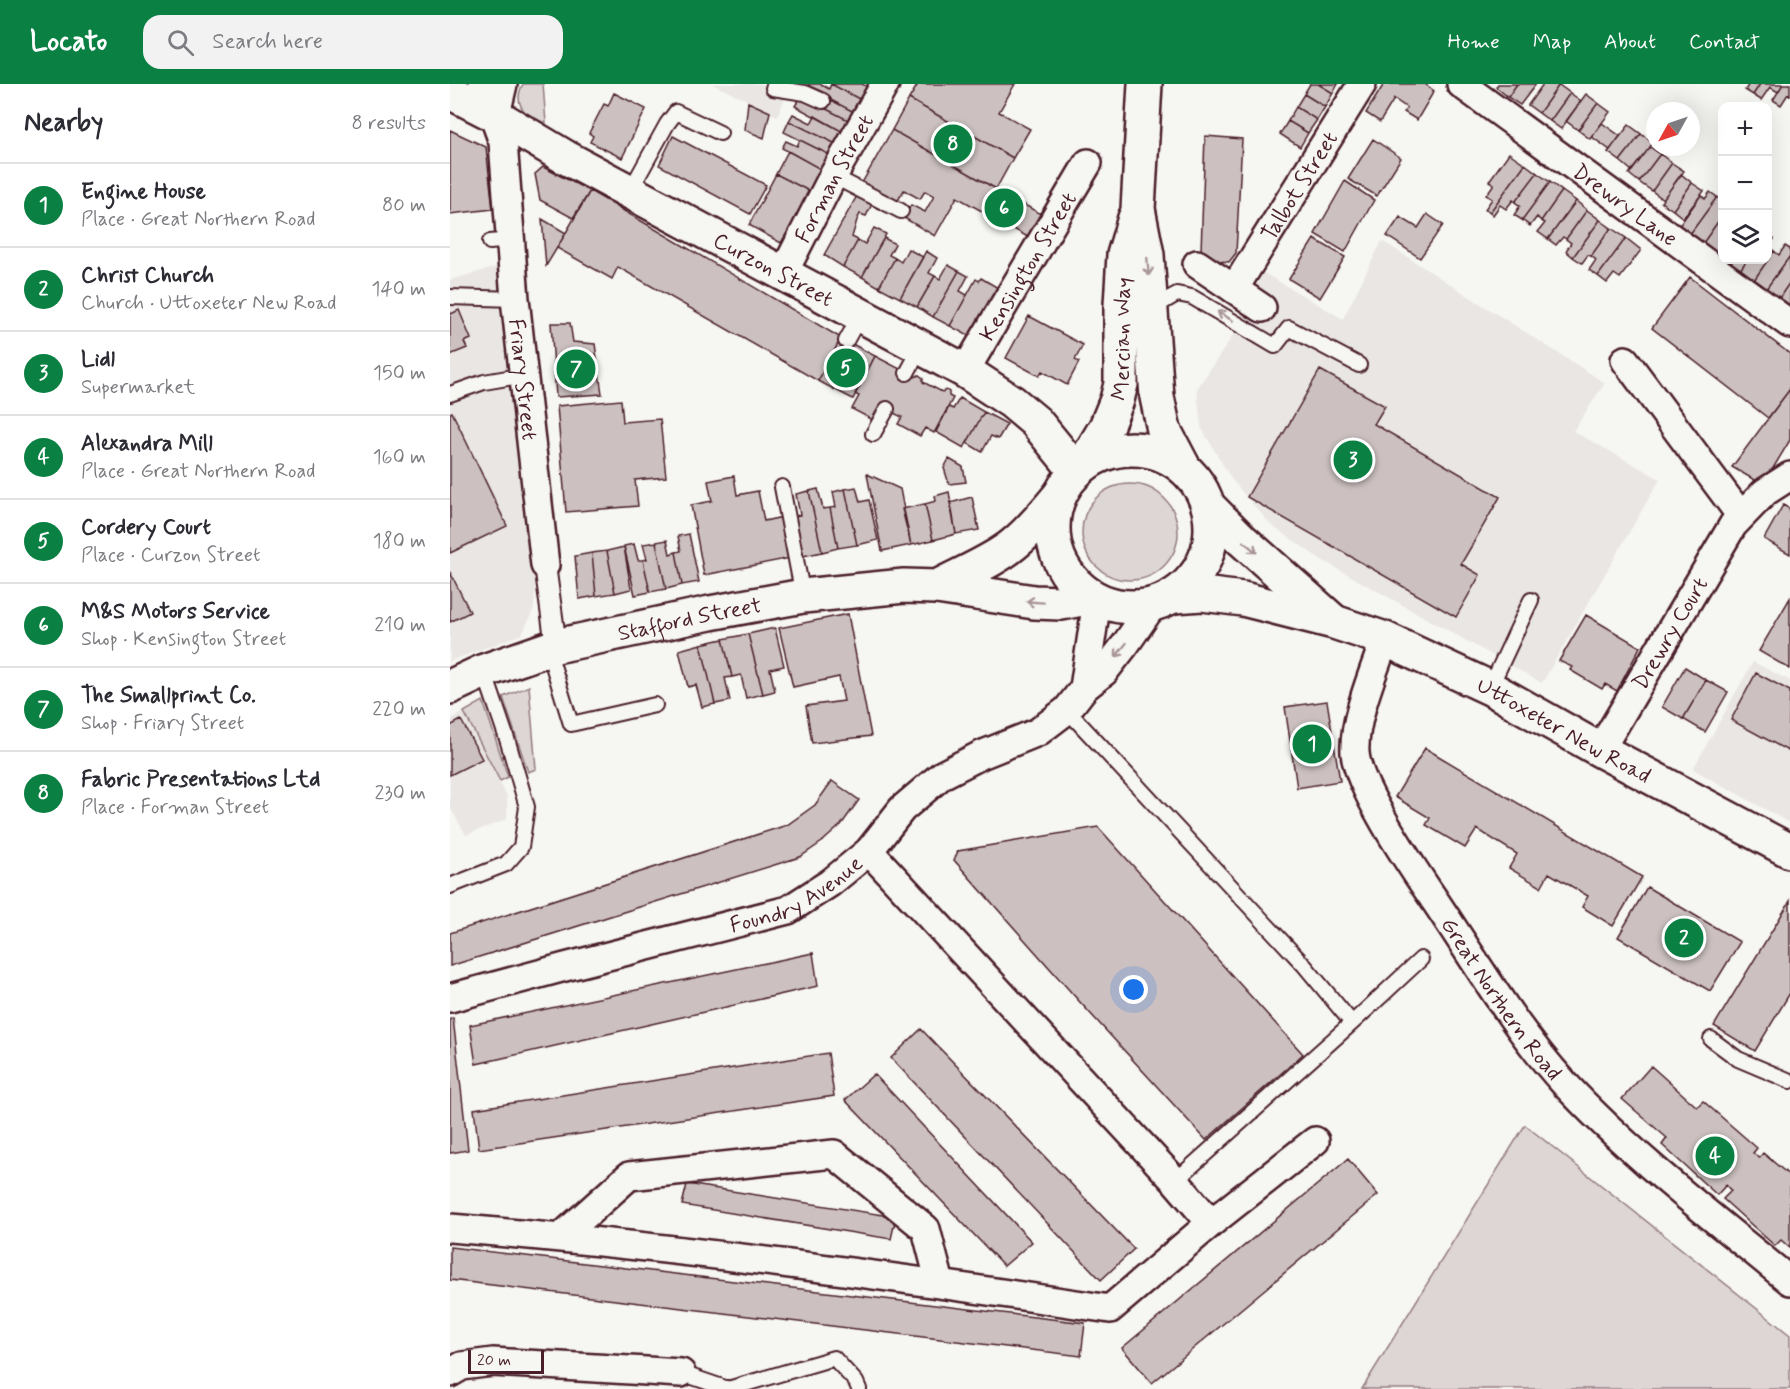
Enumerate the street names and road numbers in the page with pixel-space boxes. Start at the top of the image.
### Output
street label: Forman Street [789,110,881,248]
street label: Talbot Street [1256,127,1345,246]
street label: Drewry Lane [1567,158,1683,253]
street label: Kensington Street [974,187,1084,347]
street label: Curzon Street [708,227,838,314]
street label: Mercian Way [1105,276,1139,404]
street label: Friary Street [501,317,543,442]
street label: Drewry Court [1627,573,1715,695]
street label: Stafford Street [615,592,764,648]
street label: Uttoxeter New Road [1472,672,1655,791]
street label: Foundry Avenue [727,850,869,940]
street label: Great Northern Road [1434,912,1567,1087]

